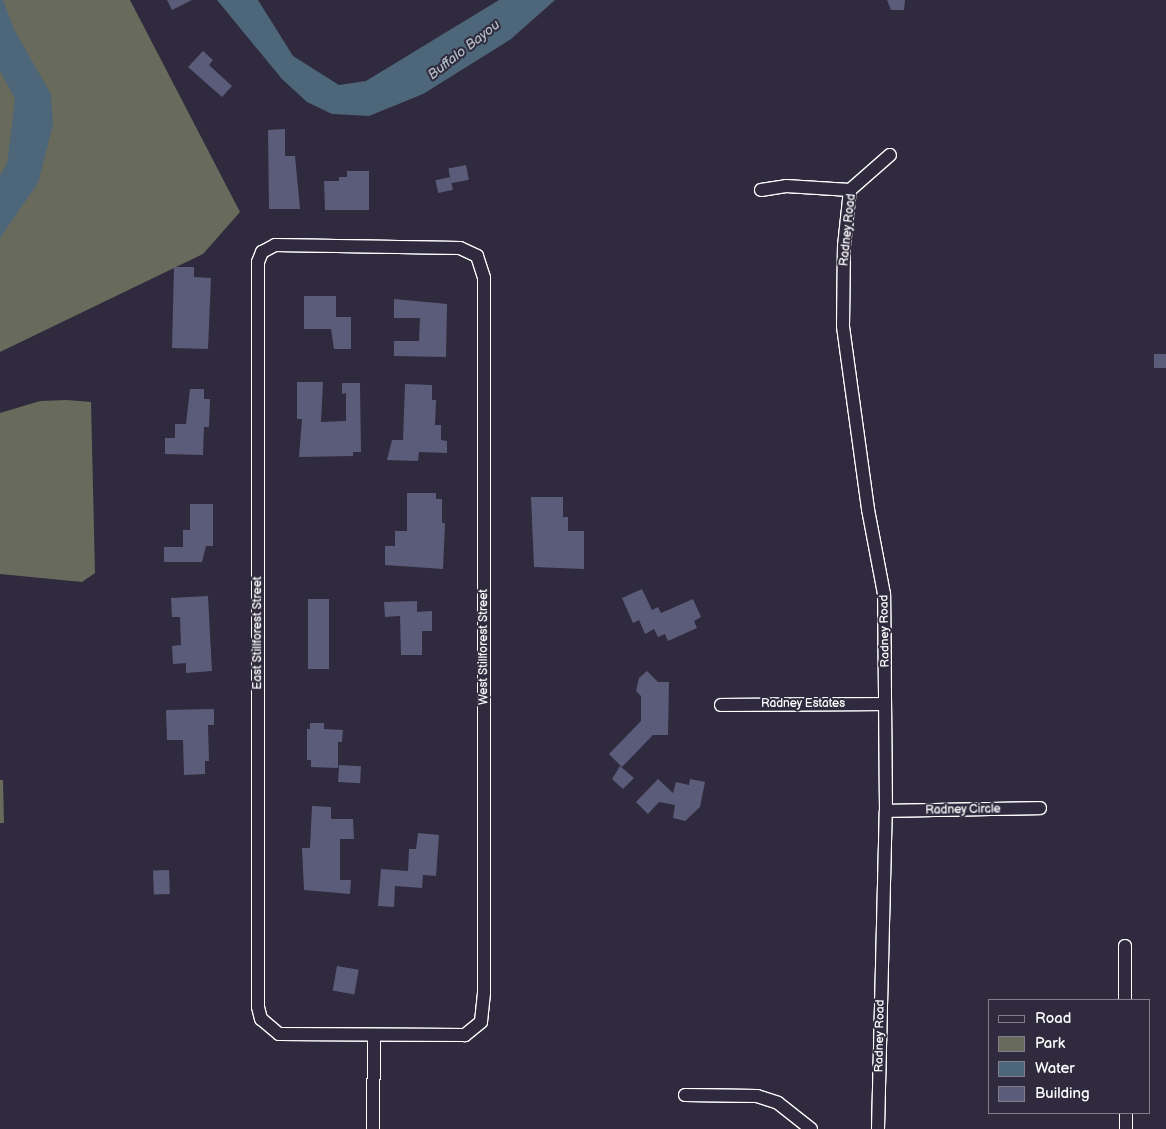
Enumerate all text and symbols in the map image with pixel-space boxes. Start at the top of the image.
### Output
water label: Buffalo Bayou [425,17,503,83]
street label: Radney Road [837,193,859,267]
street label: East Stillforest Street [251,576,265,690]
street label: West Stillforest Street [477,589,491,705]
street label: Radney Road [877,594,893,668]
street label: Radney Estates [761,697,845,711]
street label: Radney Circle [925,802,1001,818]
street label: Radney Road [872,999,888,1073]
legend [988,999,1151,1114]
text: Road [1035,1009,1071,1028]
text: Park [1035,1034,1065,1053]
text: Water [1035,1059,1075,1078]
text: Building [1035,1084,1090,1103]

